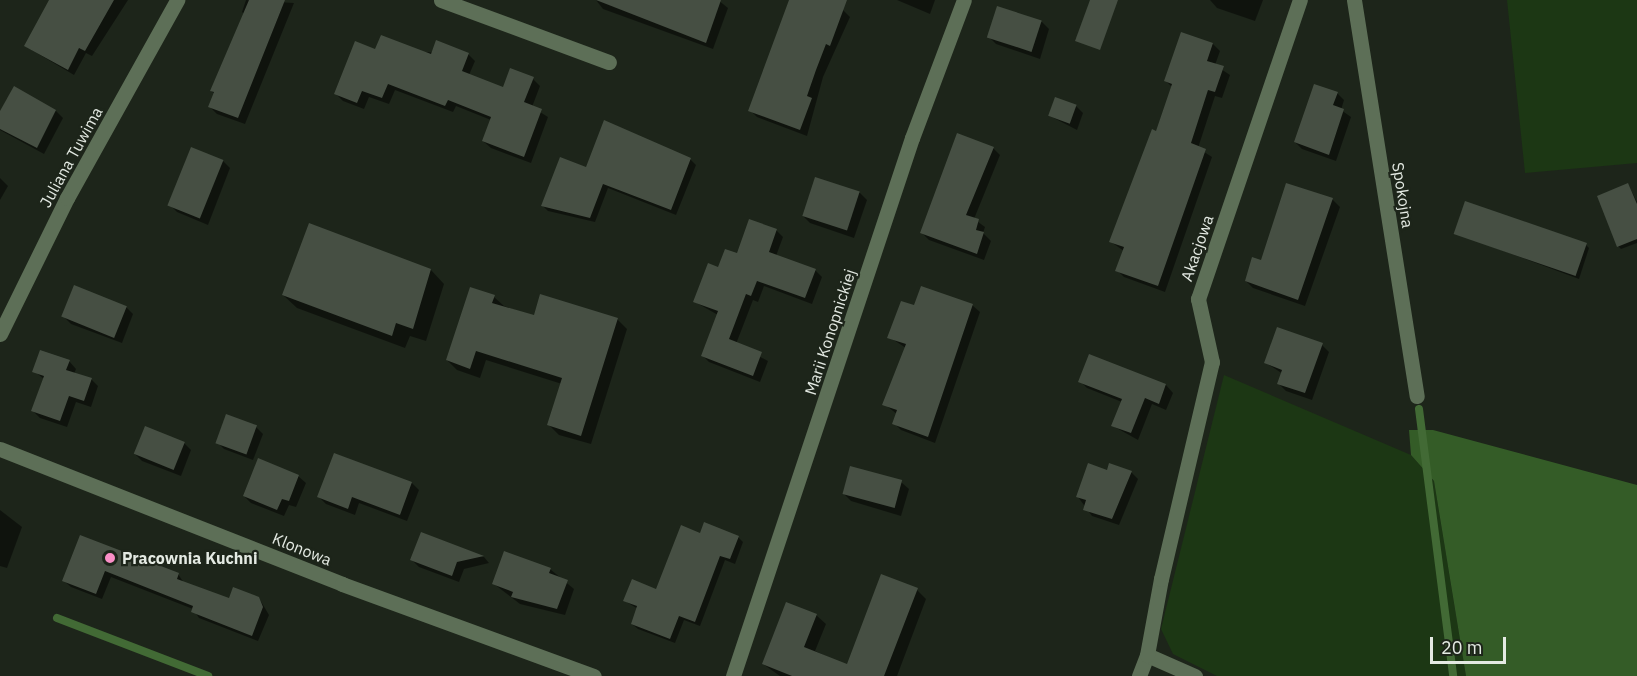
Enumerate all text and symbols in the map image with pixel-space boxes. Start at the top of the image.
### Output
street label: Juliana Tuwima [36,103,106,211]
street label: Spokojna [1388,161,1418,229]
street label: Akacjowa [1177,212,1217,284]
street label: Marii Konopnickiej [801,266,859,398]
street label: Klonowa [270,528,334,570]
place label: Pracownia Kuchni [122,548,257,568]
marker: Pracownia Kuchni [103,551,117,565]
scale bar [1433,625,1510,663]
text: 20 m [1441,636,1483,659]

